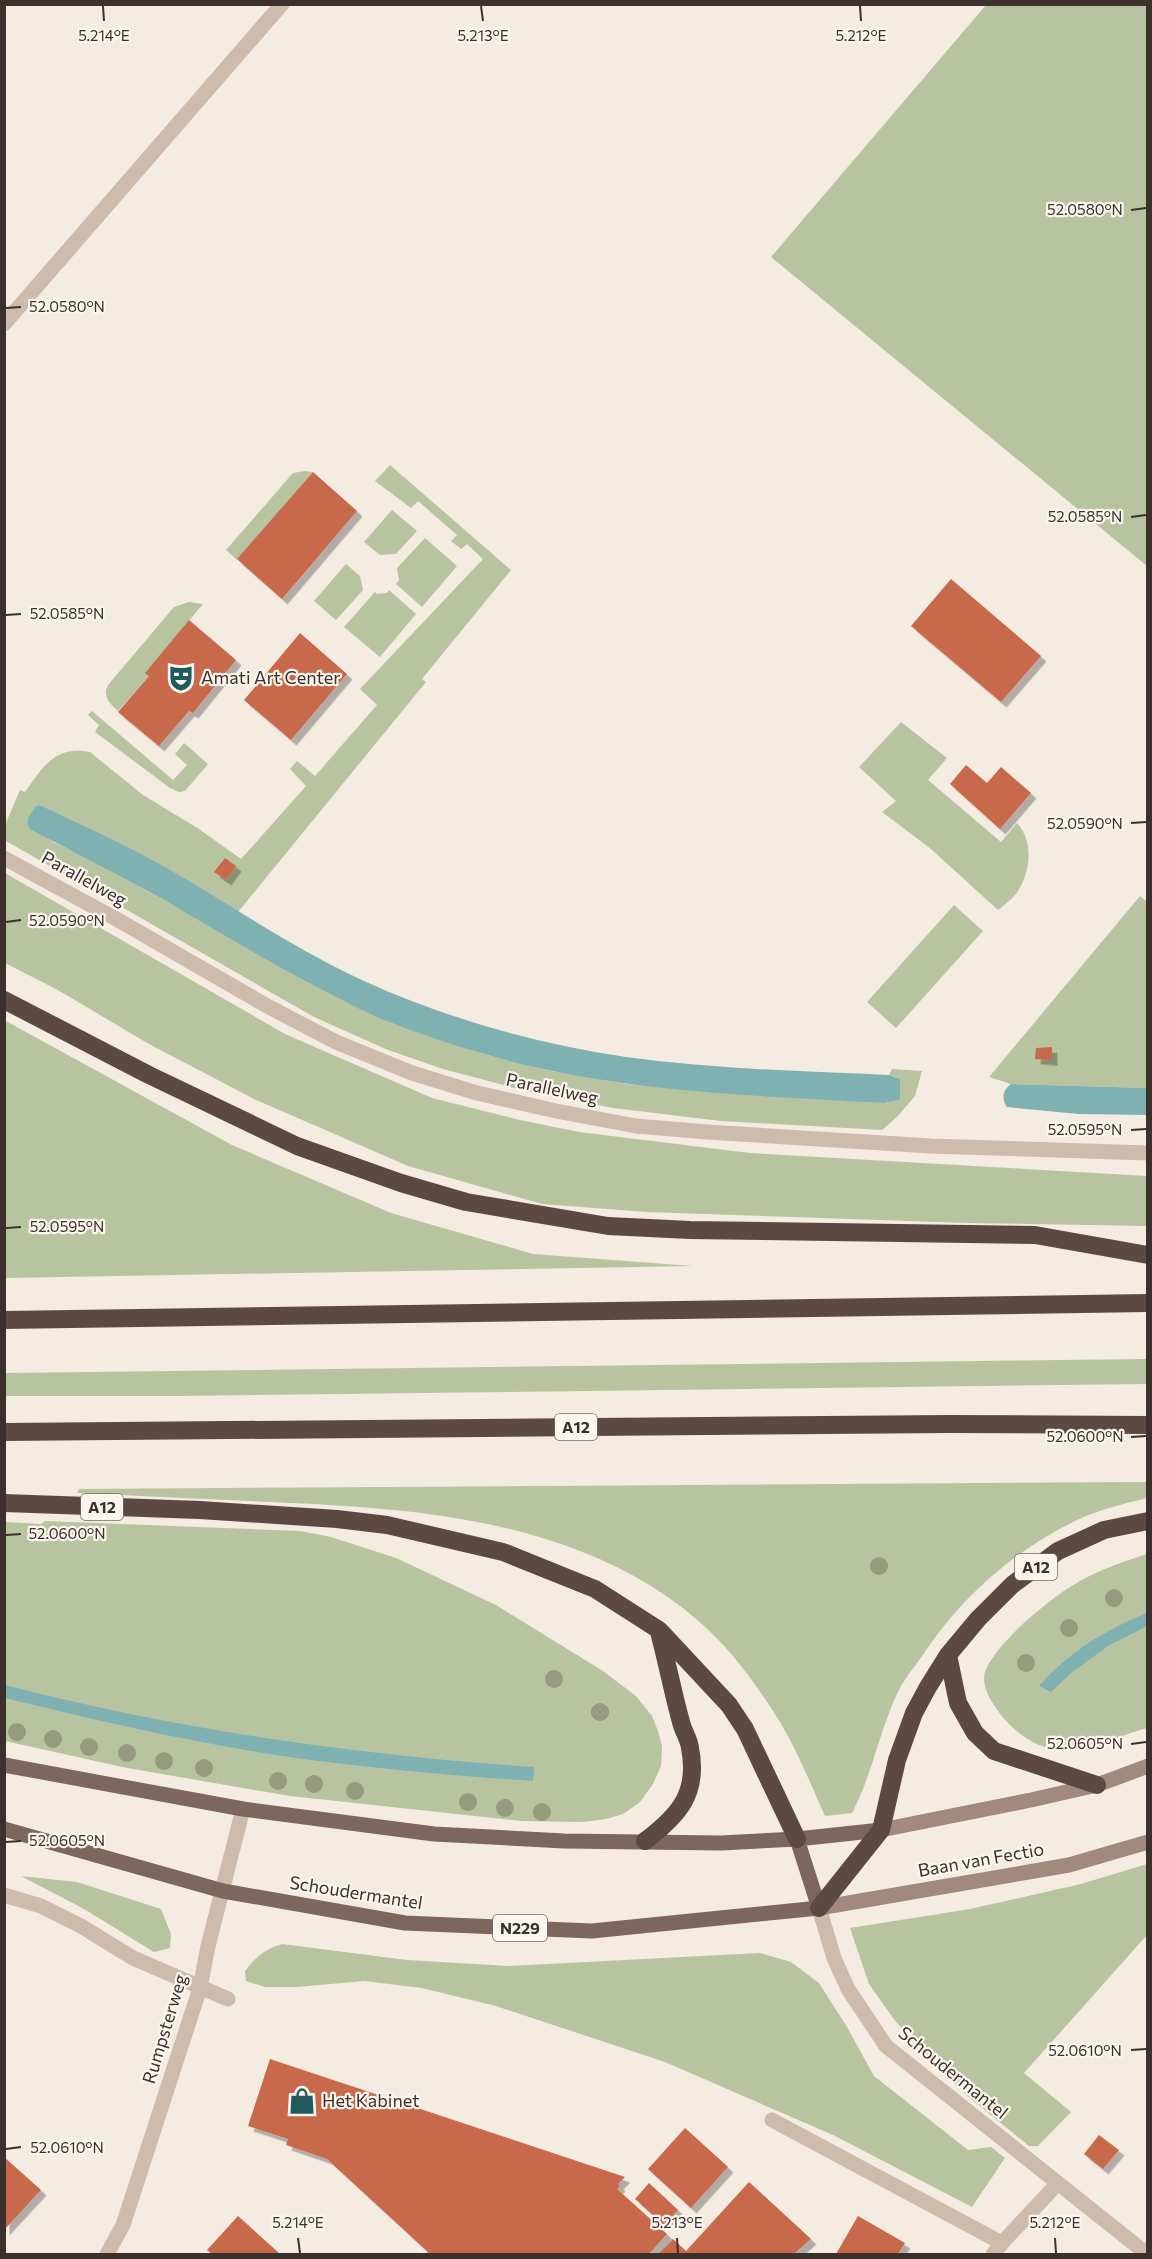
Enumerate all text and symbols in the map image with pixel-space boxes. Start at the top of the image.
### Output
text: 5.214°E [78,26,130,44]
text: 5.213°E [457,26,509,44]
text: 5.212°E [835,26,887,44]
text: 52.0580°N [1047,200,1123,218]
text: 52.0580°N [29,297,105,315]
text: 52.0585°N [1048,507,1122,525]
text: 52.0585°N [30,604,104,622]
theatre icon: Amati Art Center [166,663,196,693]
place label: Amati Art Center [201,666,341,688]
text: 52.0590°N [1047,814,1123,832]
street label: Parallelweg [38,846,131,911]
text: 52.0590°N [29,911,105,929]
street label: Parallelweg [504,1068,601,1109]
text: 52.0595°N [1048,1120,1122,1138]
text: 52.0595°N [30,1217,104,1235]
road number: A12 [555,1414,597,1440]
text: 52.0600°N [1046,1427,1124,1445]
road number: A12 [81,1494,123,1520]
text: 52.0600°N [28,1524,106,1542]
road number: A12 [1015,1554,1057,1580]
text: 52.0605°N [1047,1734,1123,1752]
text: 52.0605°N [29,1831,105,1849]
street label: Baan van Fectio [916,1837,1046,1881]
street label: Schoudermantel [288,1871,424,1913]
road number: N229 [493,1915,547,1941]
street label: Rumpsterweg [137,1971,191,2086]
street label: Schoudermantel [894,2021,1013,2123]
text: 52.0610°N [1048,2041,1122,2059]
shop icon: Het Kabinet [287,2086,317,2116]
place label: Het Kabinet [322,2089,420,2111]
text: 52.0610°N [30,2138,104,2156]
text: 5.214°E [272,2213,324,2231]
text: 5.213°E [651,2213,703,2231]
text: 5.212°E [1029,2213,1081,2231]

